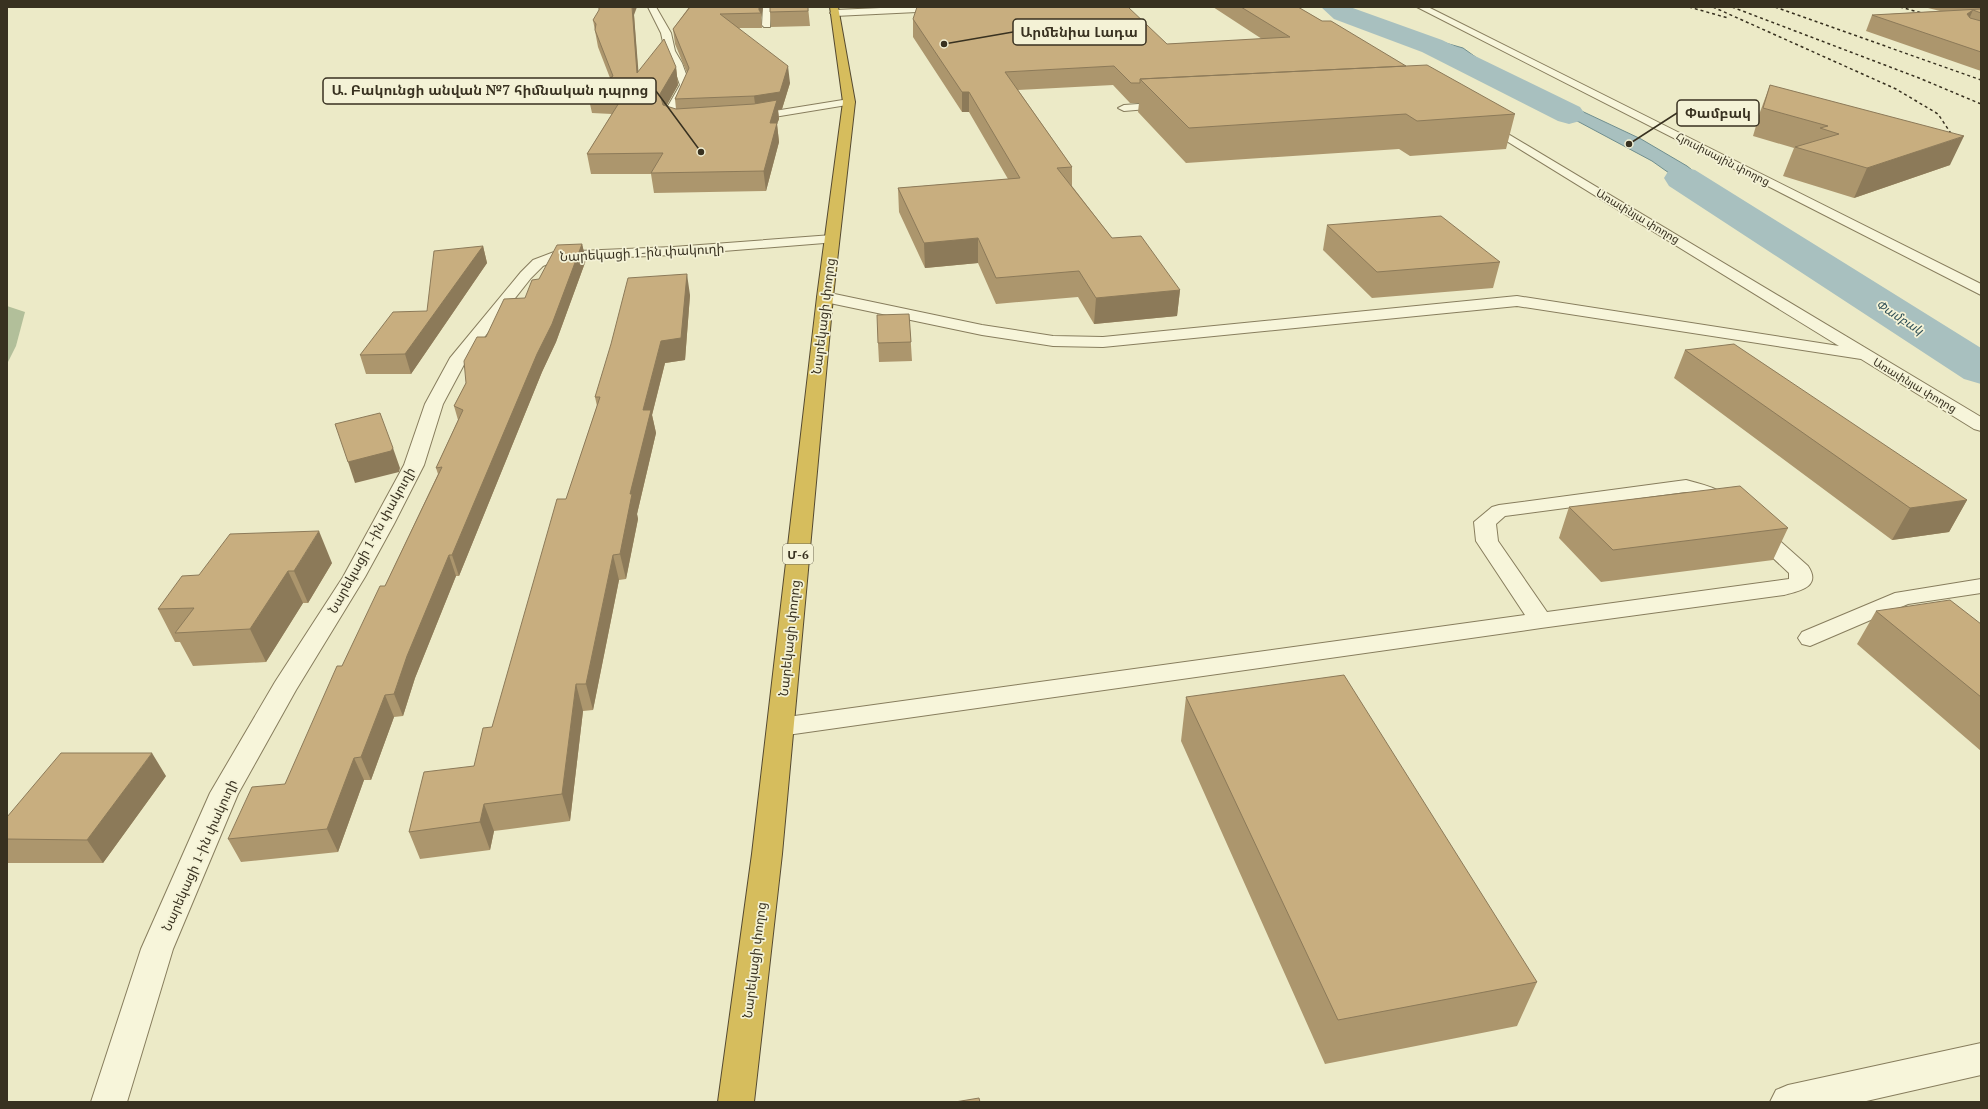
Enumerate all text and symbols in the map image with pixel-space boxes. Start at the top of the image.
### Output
callout: Արմենիա Լադա [1013,19,1146,45]
text: Արմենիա Լադա [1020,22,1138,41]
callout: Ա. Բակունցի անվան №7 հիմնական դպրոց [323,78,656,104]
text: Ա. Բակունցի անվան №7 հիմնական դպրոց [331,80,649,99]
callout: Փամբակ [1677,100,1759,126]
text: Փամբակ [1685,103,1751,122]
street label: Հյուսիսային փողոց [1674,129,1772,189]
street label: Առափնյա փողոց [1594,186,1682,246]
street label: Նարեկացի 1-ին փակուղի [559,239,725,265]
street label: Նարեկացի փողոց [807,257,839,375]
water label: Փամբակ [1874,296,1927,338]
street label: Առափնյա փողոց [1871,355,1959,415]
street label: Նարեկացի 1-ին փակուղի [323,464,419,616]
road number: Մ-6 [783,544,813,564]
street label: Նարեկացի փողոց [774,579,804,697]
street label: Նարեկացի 1-ին փակուղի [157,776,241,934]
street label: Նարեկացի փողոց [738,901,770,1019]

